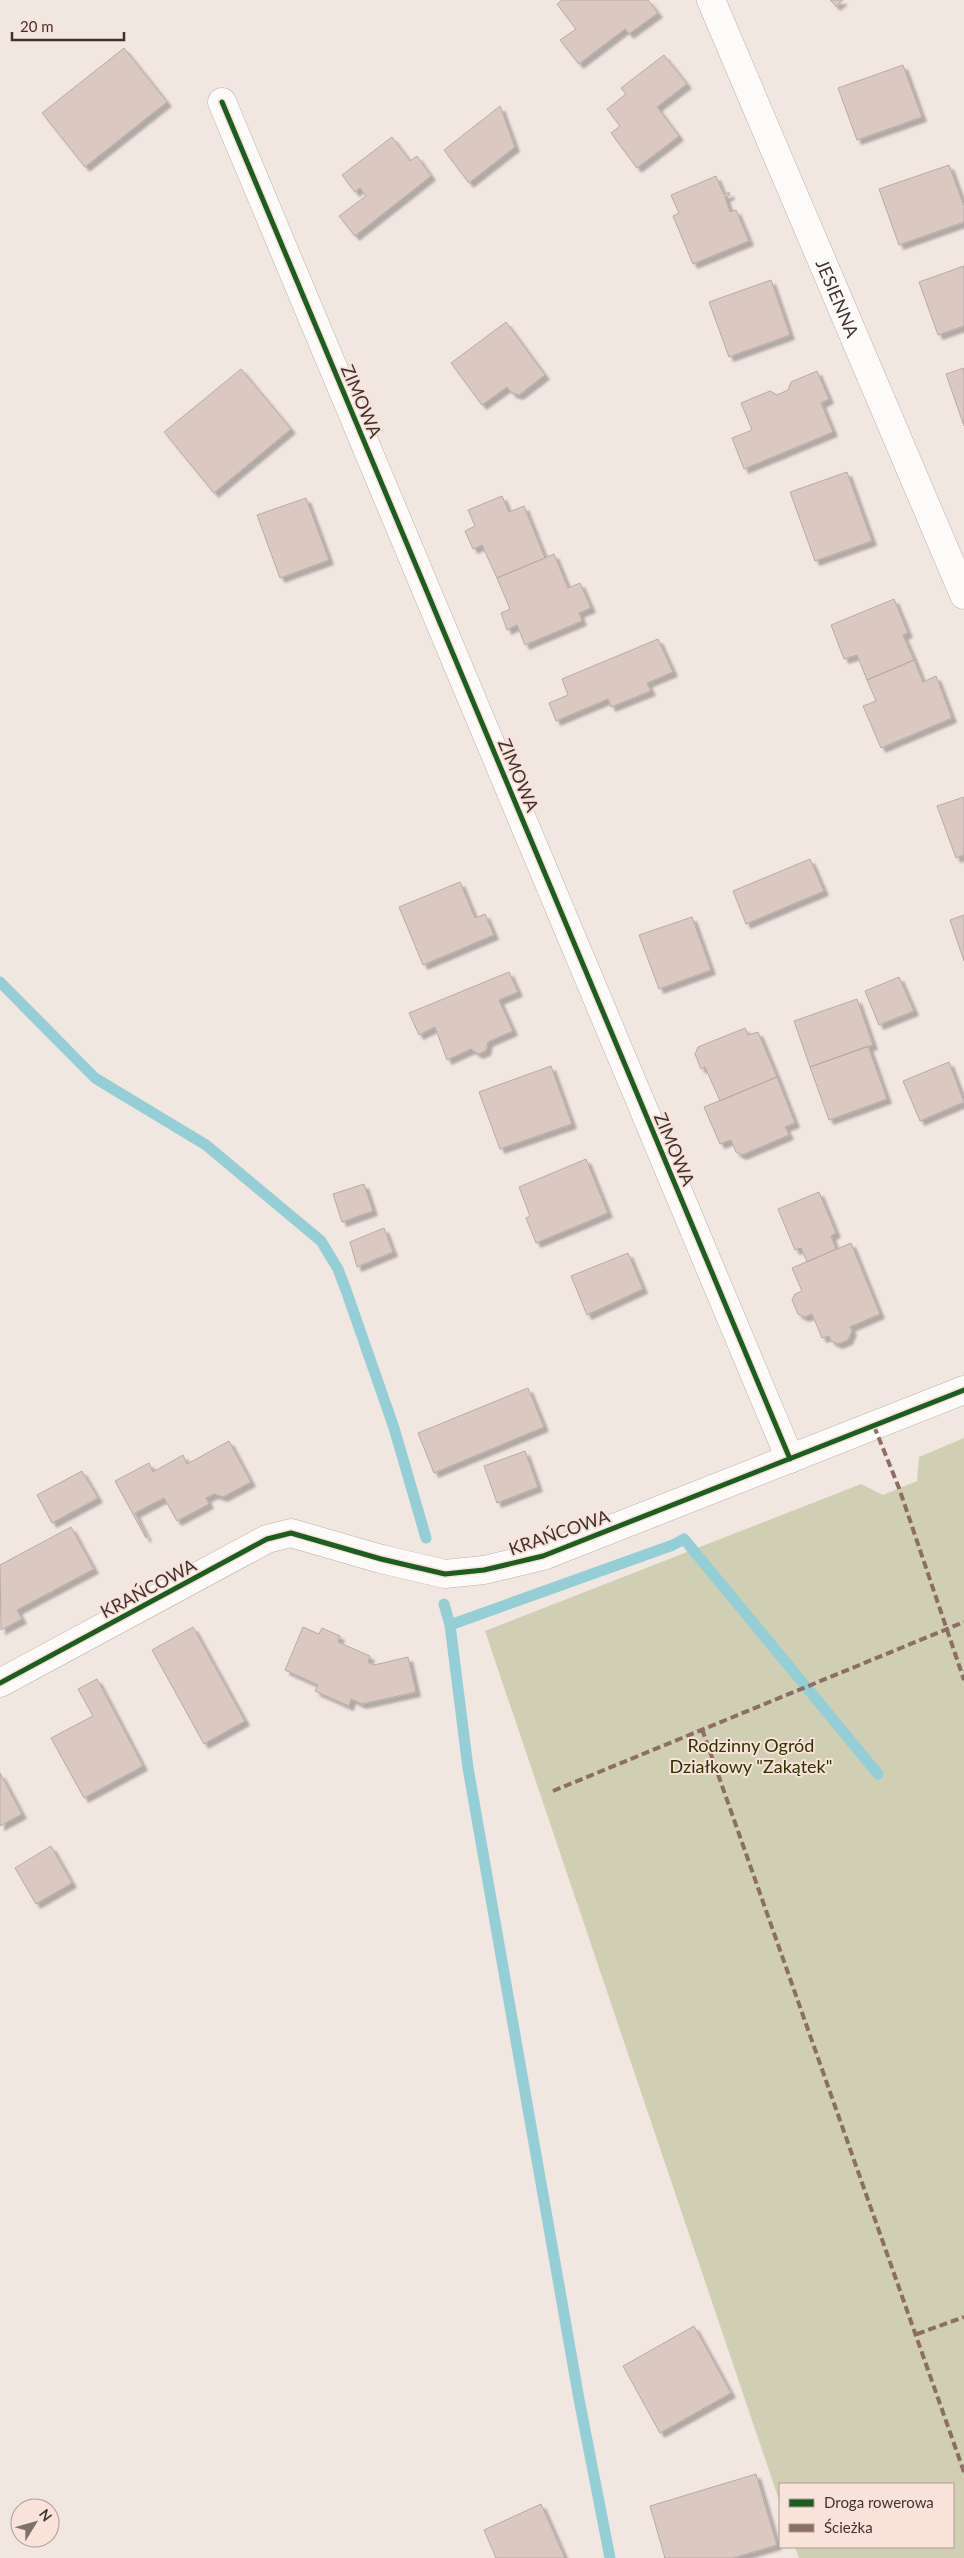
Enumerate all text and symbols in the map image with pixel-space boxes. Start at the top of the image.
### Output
scale bar [12,10,125,42]
text: 20 m [20,17,54,35]
street label: JESIENNA [811,256,864,341]
street label: ZIMOWA [337,361,387,441]
street label: ZIMOWA [494,735,544,815]
street label: ZIMOWA [650,1109,700,1189]
street label: KRAŃCOWA [506,1504,613,1560]
street label: KRAŃCOWA [96,1553,200,1622]
park label: Rodzinny Ogród Działkowy "Zakątek" [670,1734,832,1777]
legend [779,2483,954,2548]
text: Droga rowerowa [824,2493,934,2511]
north arrow [10,2498,60,2548]
text: N [36,2505,56,2524]
text: Ścieżka [824,2518,873,2536]

